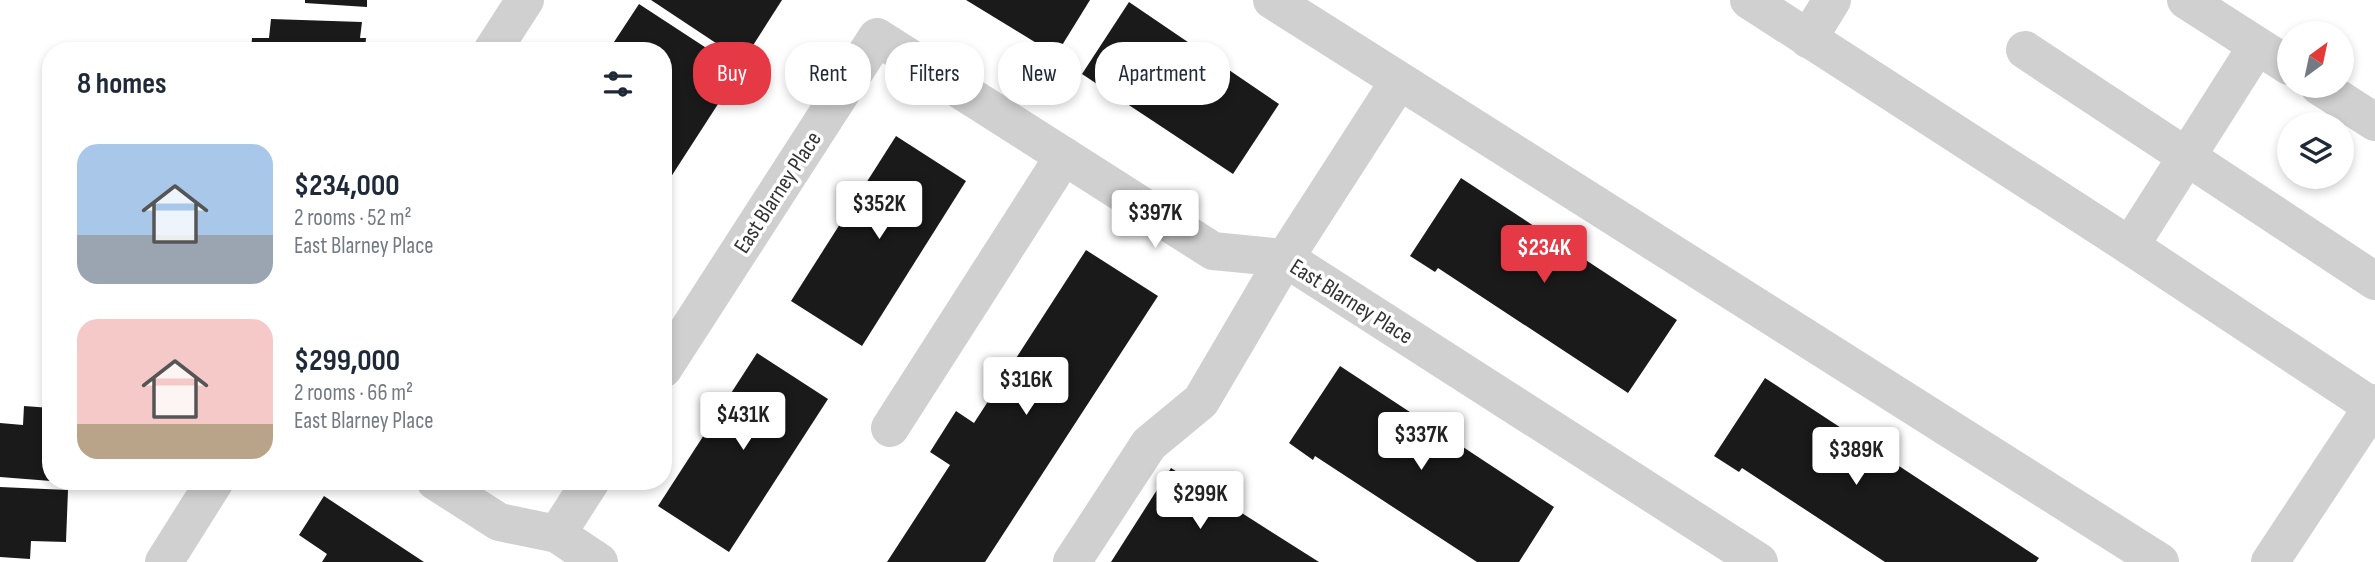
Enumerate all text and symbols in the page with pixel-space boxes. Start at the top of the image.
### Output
north arrow [2277,21,2354,98]
map controls [2277,21,2354,189]
chip: Buy [693,42,771,105]
chip: Rent [785,42,871,105]
chip: Filters [885,42,984,105]
chip: New [998,42,1081,105]
chip: Apartment [1095,42,1230,105]
icon: filters [599,65,637,103]
text: 8 homes [77,66,166,102]
button: layers [2277,112,2354,189]
street label: East Blarney Place [728,126,828,259]
text: $234,000 [294,168,399,204]
icon: home [133,172,217,256]
pin: $352K [830,182,928,241]
text: $352K [852,190,906,218]
pin: $397K [1106,190,1204,250]
text: $397K [1128,199,1182,227]
text: 2 rooms · 52 m² [294,204,412,232]
pin: $234K [1495,226,1593,285]
text: East Blarney Place [294,232,434,260]
text: $234K [1517,234,1571,262]
street label: East Blarney Place [1285,253,1418,351]
text: $299,000 [294,343,400,379]
icon: home [133,347,217,431]
pin: $316K [977,358,1075,417]
text: $316K [999,366,1053,394]
text: 2 rooms · 66 m² [294,379,413,407]
pin: $431K [694,392,792,452]
text: $431K [716,401,770,429]
text: East Blarney Place [294,407,434,435]
pin: $337K [1372,412,1470,472]
text: $337K [1394,421,1448,449]
pin: $389K [1807,428,1905,487]
text: $389K [1828,436,1884,464]
pin: $299K [1151,472,1249,531]
text: $299K [1173,480,1227,508]

